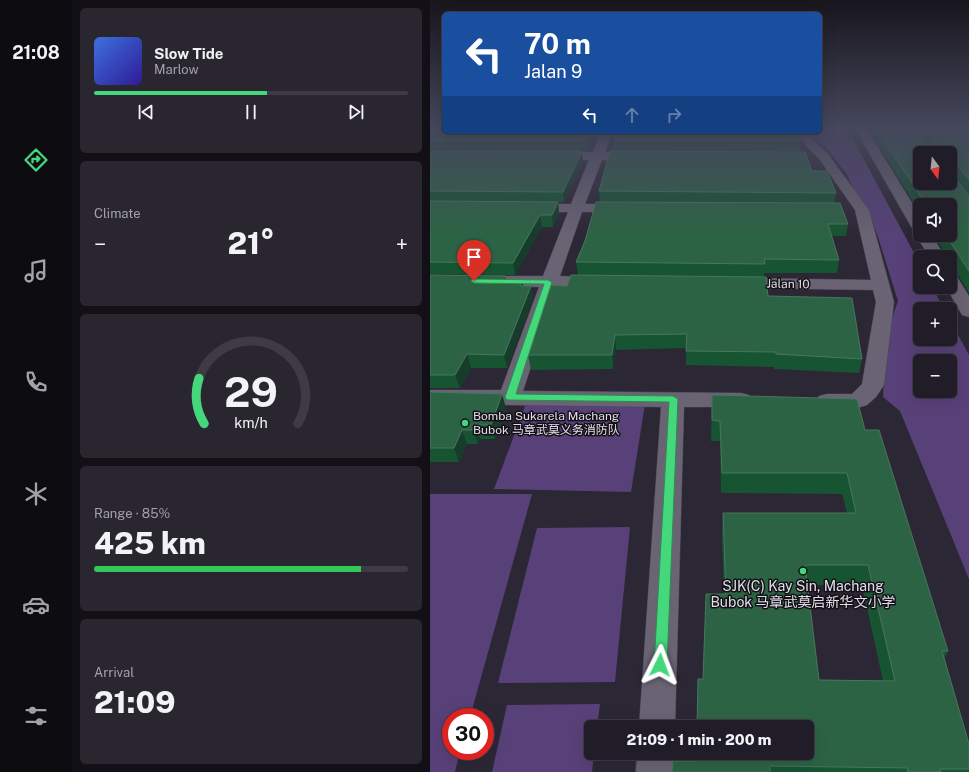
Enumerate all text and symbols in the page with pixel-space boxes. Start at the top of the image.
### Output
text: 70 m [524,27,591,60]
icon: left [458,28,510,80]
text: 21:08 [12,42,60,63]
text: Slow Tide [154,45,223,62]
text: Jalan 9 [524,61,582,82]
text: Marlow [154,62,199,77]
icon: previous [135,101,157,123]
icon: pause [240,101,262,123]
icon: next [345,101,367,123]
icon: left [579,104,601,126]
icon: ahead [621,104,643,126]
icon: right [663,104,685,126]
icon: directions [22,146,50,174]
north arrow [913,146,957,190]
map controls [913,146,957,398]
button: sound [913,198,957,242]
text: Climate [94,206,141,221]
text: 21° [227,225,275,261]
text: − [94,231,106,257]
text: + [396,231,408,257]
pin [457,240,491,281]
icon: arrive [463,246,485,268]
button: search [913,250,957,294]
icon: music [22,257,50,285]
street label: Jalan 10 [766,277,810,291]
button: + [913,302,957,346]
button: − [913,354,957,398]
text: 29 [224,367,278,416]
icon: phone [22,368,50,396]
place label: Bomba Sukarela Machang Bubok 马章武莫义务消防队 [473,409,620,437]
text: km/h [234,414,268,431]
marker: Bomba Sukarela Machang Bubok 马章武莫义务消防队 [460,418,470,428]
icon: climate [22,480,50,508]
text: Range · 85% [94,506,170,521]
text: 425 km [94,525,206,561]
marker: SJK(C) Kay Sin, Machang Bubok 马章武莫启新华文小学 [798,566,808,576]
place label: SJK(C) Kay Sin, Machang Bubok 马章武莫启新华文小学 [710,578,896,610]
icon: car [22,591,50,619]
position arrow [639,644,681,686]
text: Arrival [94,665,134,680]
text: 21:09 [94,684,175,720]
icon: filters [22,702,50,730]
speed limit sign: 30 [442,708,494,760]
text: 21:09 · 1 min · 200 m [626,731,772,748]

